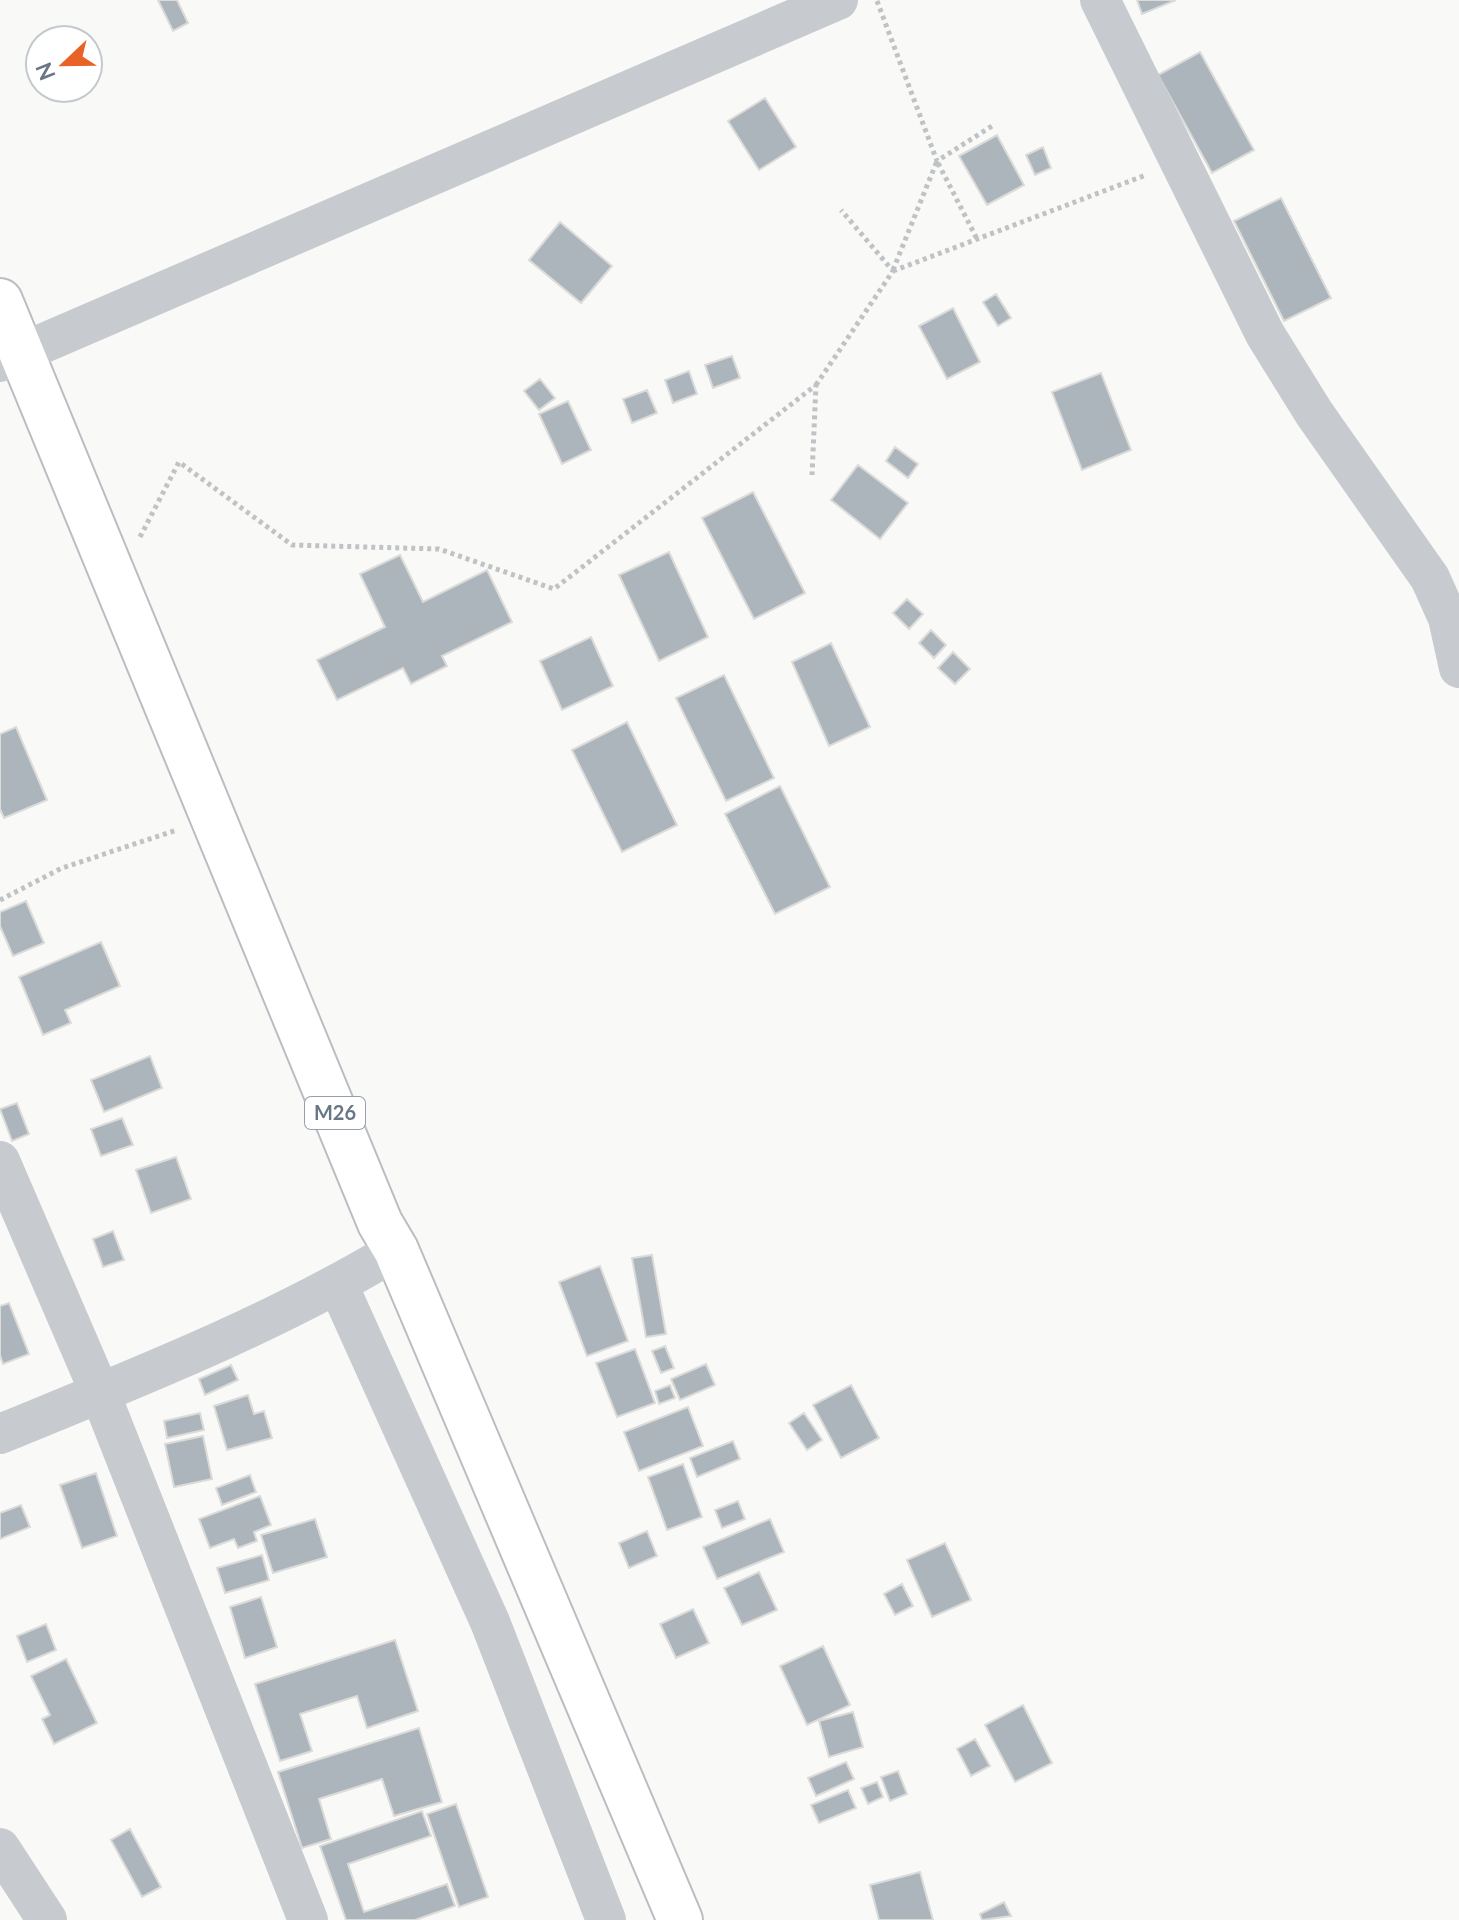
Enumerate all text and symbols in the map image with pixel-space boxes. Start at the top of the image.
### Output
north arrow [24,24,104,104]
text: N [29,59,61,85]
road number: M26 [305,1097,365,1129]

